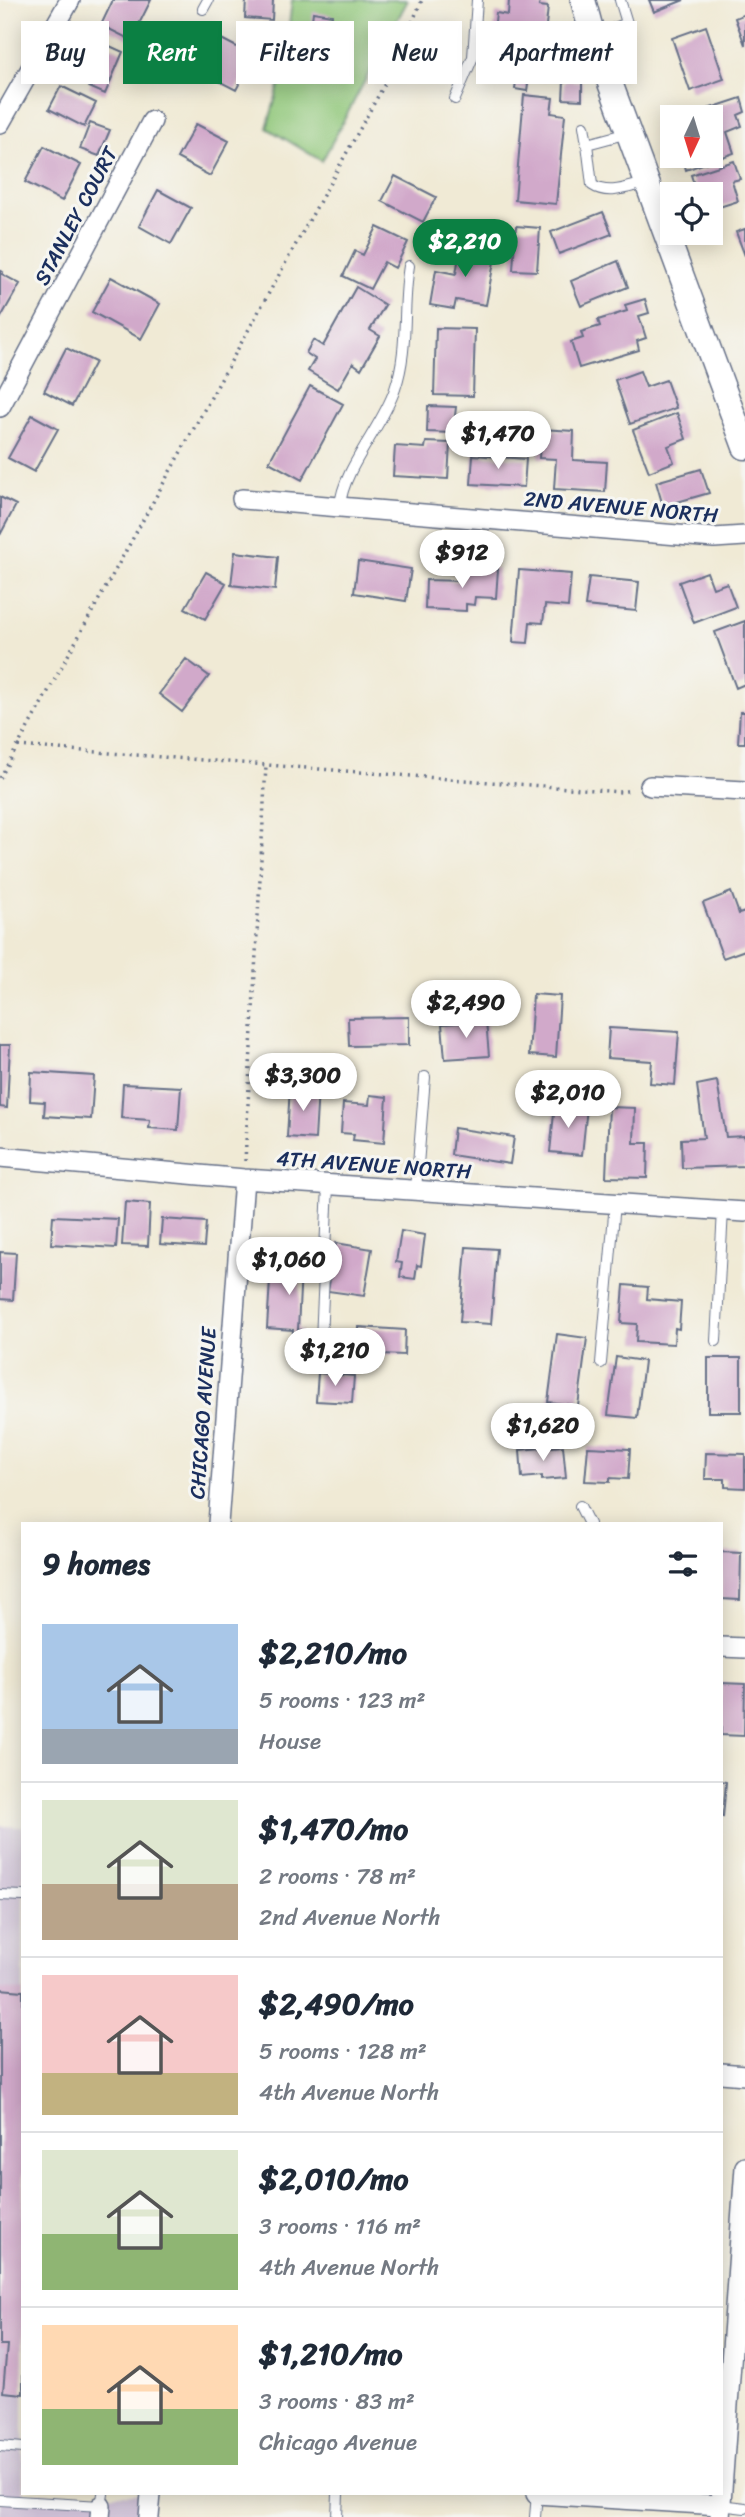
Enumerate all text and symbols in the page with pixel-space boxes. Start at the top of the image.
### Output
chip: Buy [21,21,109,84]
chip: Rent [123,21,222,84]
chip: Filters [236,21,354,84]
chip: New [368,21,462,84]
chip: Apartment [476,21,637,84]
north arrow [660,105,723,168]
map controls [660,105,723,245]
street label: STANLEY COURT [23,138,130,292]
button: locate [660,182,723,245]
pin: $2,210 [408,219,522,279]
text: $2,210 [429,221,501,262]
pin: $1,470 [441,412,555,471]
text: $1,470 [461,413,535,454]
street label: 2ND AVENUE NORTH [522,480,720,534]
pin: $912 [421,530,503,590]
text: $912 [436,532,488,573]
pin: $2,490 [409,981,523,1040]
text: $2,490 [427,982,505,1023]
pin: $3,300 [246,1054,360,1113]
text: $3,300 [265,1055,341,1096]
pin: $2,010 [511,1070,625,1130]
text: $2,010 [531,1072,605,1113]
street label: 4TH AVENUE NORTH [275,1139,473,1191]
pin: $1,060 [232,1238,346,1297]
text: $1,060 [252,1239,326,1280]
street label: CHICAGO AVENUE [178,1324,228,1500]
pin: $1,210 [278,1328,392,1388]
text: $1,210 [300,1330,370,1371]
pin: $1,620 [486,1404,600,1463]
text: $1,620 [507,1405,579,1446]
text: 9 homes [42,1537,150,1591]
icon: filters [664,1545,702,1583]
text: $2,210/mo [259,1626,407,1680]
icon: home [98,1652,182,1736]
text: 5 rooms · 123 m² [259,1680,426,1721]
text: House [259,1721,321,1762]
text: $1,470/mo [259,1802,408,1856]
icon: home [98,1828,182,1912]
text: 2 rooms · 78 m² [259,1856,416,1897]
text: 2nd Avenue North [259,1897,441,1938]
text: $2,490/mo [259,1977,414,2031]
icon: home [98,2003,182,2087]
text: 5 rooms · 128 m² [259,2031,427,2072]
text: 4th Avenue North [259,2072,439,2113]
text: $2,010/mo [259,2152,409,2206]
icon: home [98,2178,182,2262]
text: 3 rooms · 116 m² [259,2206,421,2247]
text: 4th Avenue North [259,2247,439,2288]
text: $1,210/mo [259,2327,402,2381]
icon: home [98,2353,182,2437]
text: 3 rooms · 83 m² [259,2381,415,2422]
text: Chicago Avenue [259,2422,417,2463]

